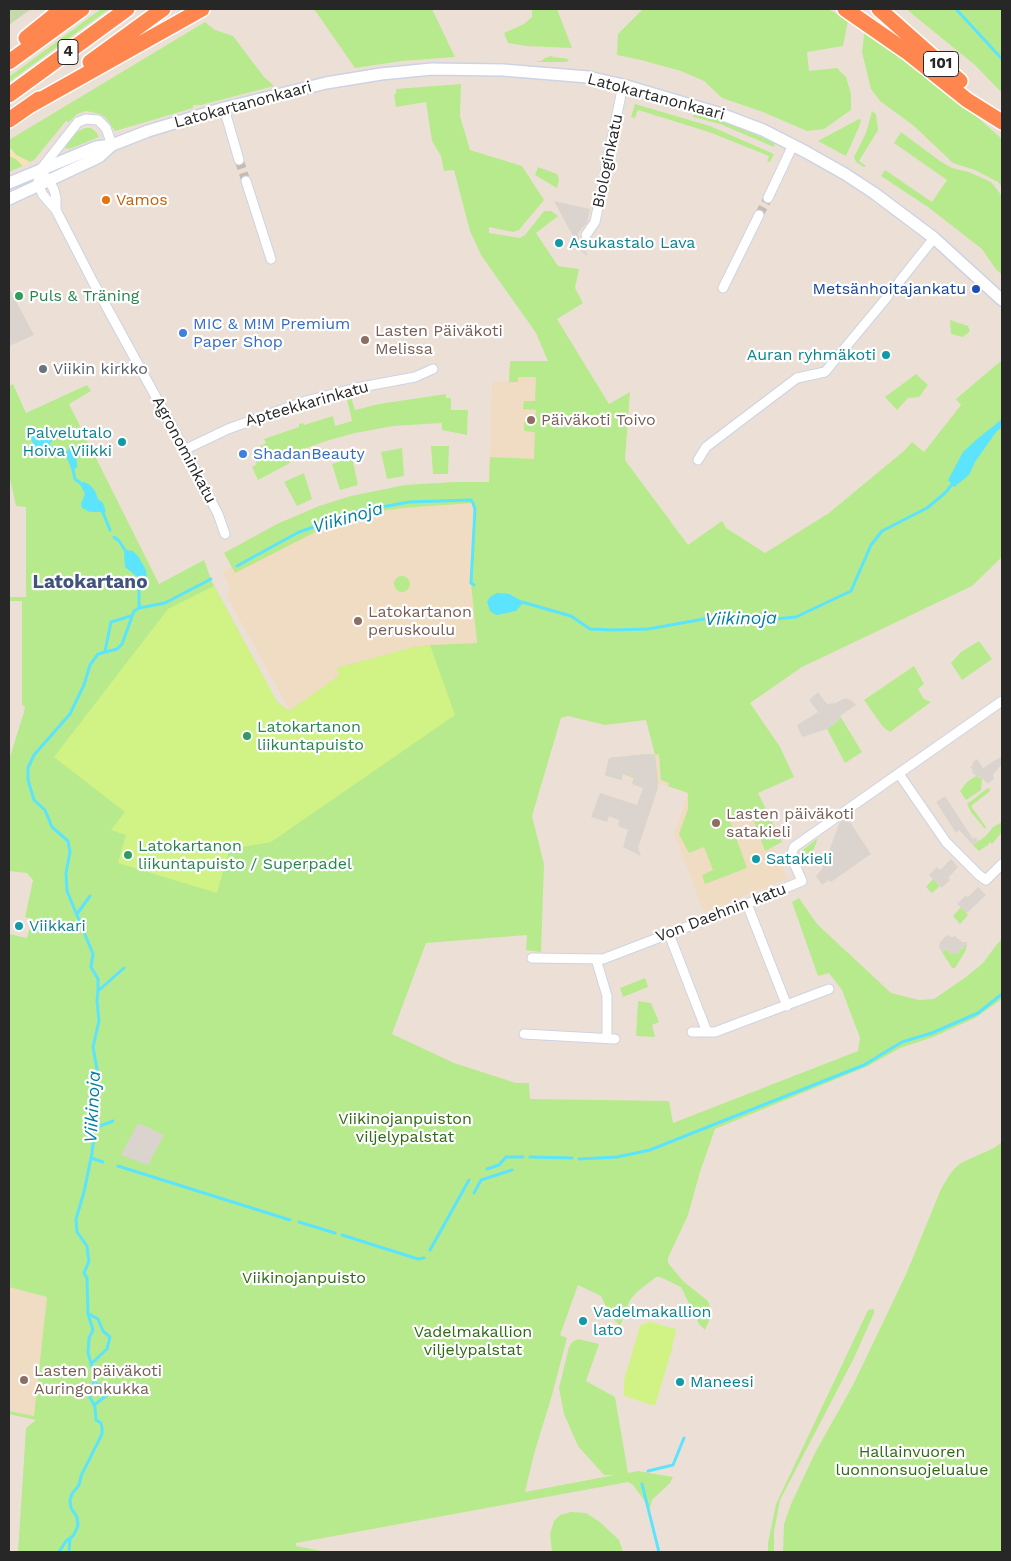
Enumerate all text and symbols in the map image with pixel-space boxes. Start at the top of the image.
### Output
road number: 4 [58,40,78,64]
road number: 101 [924,52,958,76]
street label: Latokartanonkaari [585,69,727,125]
street label: Latokartanonkaari [172,77,314,133]
street label: Biologinkatu [589,112,627,210]
place label: Vamos [116,190,168,210]
marker: Vamos [100,194,112,206]
place label: Asukastalo Lava [569,233,695,253]
marker: Asukastalo Lava [553,237,565,249]
place label: Metsänhoitajankatu [812,279,966,299]
marker: Metsänhoitajankatu [970,283,982,295]
place label: Puls & Träning [29,286,139,306]
marker: Puls & Träning [13,290,25,302]
place label: MIC & M!M Premium Paper Shop [193,314,350,352]
place label: Lasten Päiväkoti Melissa [375,321,503,359]
marker: MIC & M!M Premium Paper Shop [177,327,189,339]
marker: Lasten Päiväkoti Melissa [359,334,371,346]
place label: Auran ryhmäkoti [747,345,876,365]
marker: Auran ryhmäkoti [880,349,892,361]
place label: Viikin kirkko [53,359,148,379]
marker: Viikin kirkko [37,363,49,375]
street label: Apteekkarinkatu [243,377,371,431]
street label: Agronominkatu [148,393,220,507]
place label: Päiväkoti Toivo [541,410,656,430]
marker: Päiväkoti Toivo [525,414,537,426]
place label: Palvelutalo Hoiva Viikki [23,423,112,461]
marker: Palvelutalo Hoiva Viikki [116,436,128,448]
place label: ShadanBeauty [253,444,365,464]
marker: ShadanBeauty [237,448,249,460]
water label: Viikinoja [310,498,386,538]
district label: Latokartano [32,571,148,593]
place label: Latokartanon peruskoulu [368,602,472,640]
water label: Viikinoja [705,608,777,630]
marker: Latokartanon peruskoulu [352,615,364,627]
place label: Latokartanon liikuntapuisto [257,717,364,755]
marker: Latokartanon liikuntapuisto [241,730,253,742]
place label: Lasten päiväkoti satakieli [726,804,854,842]
marker: Lasten päiväkoti satakieli [710,817,722,829]
place label: Latokartanon liikuntapuisto / Superpadel [138,836,352,874]
marker: Latokartanon liikuntapuisto / Superpadel [122,849,134,861]
place label: Satakieli [766,849,832,869]
marker: Satakieli [750,853,762,865]
street label: Von Daehnin katu [653,879,789,947]
place label: Viikkari [29,916,86,936]
marker: Viikkari [13,920,25,932]
water label: Viikinoja [80,1070,106,1144]
park label: Viikinojanpuiston viljelypalstat [338,1109,472,1147]
park label: Viikinojanpuisto [242,1268,366,1288]
place label: Vadelmakallion lato [593,1302,711,1340]
marker: Vadelmakallion lato [577,1315,589,1327]
park label: Vadelmakallion viljelypalstat [414,1322,532,1360]
place label: Lasten päiväkoti Auringonkukka [34,1361,162,1399]
place label: Maneesi [690,1372,754,1392]
marker: Lasten päiväkoti Auringonkukka [18,1374,30,1386]
marker: Maneesi [674,1376,686,1388]
park label: Hallainvuoren luonnonsuojelualue [836,1442,988,1480]

